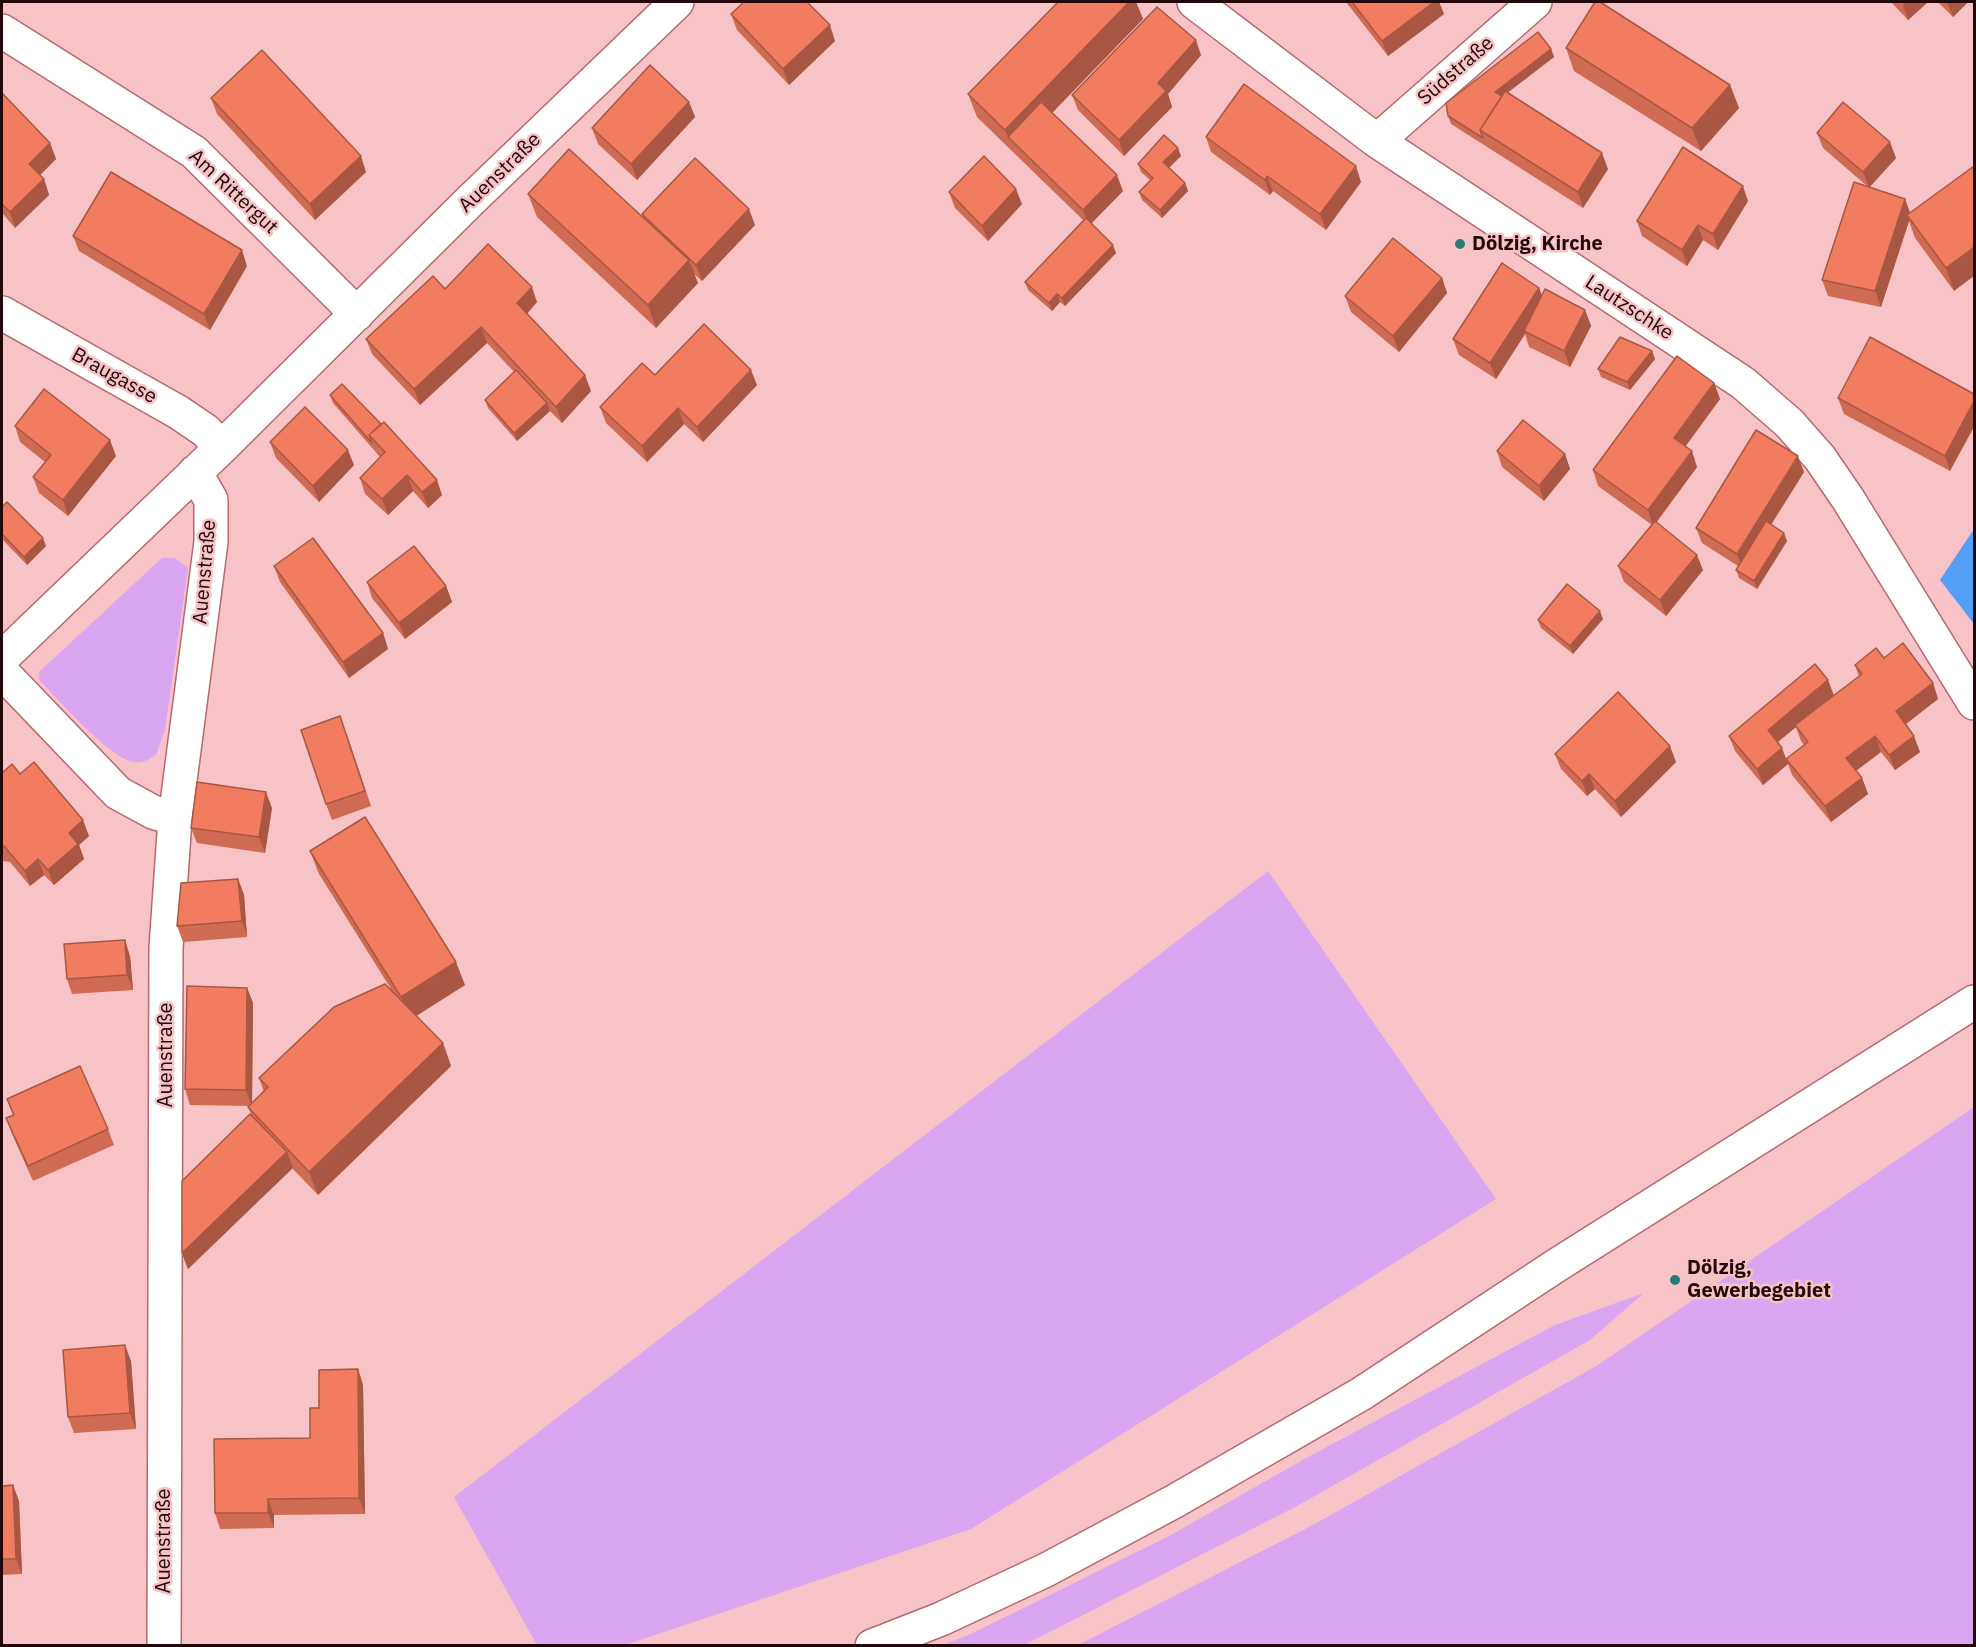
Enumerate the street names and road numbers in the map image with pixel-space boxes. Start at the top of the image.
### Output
street label: Südstraße [1413,31,1499,111]
street label: Auenstraße [454,128,546,218]
street label: Am Rittergut [183,145,283,239]
street label: Lautzschke [1580,271,1678,345]
street label: Braugasse [67,343,161,409]
street label: Auenstraße [188,519,222,625]
street label: Auenstraße [154,1003,178,1107]
street label: Auenstraße [152,1489,176,1593]

